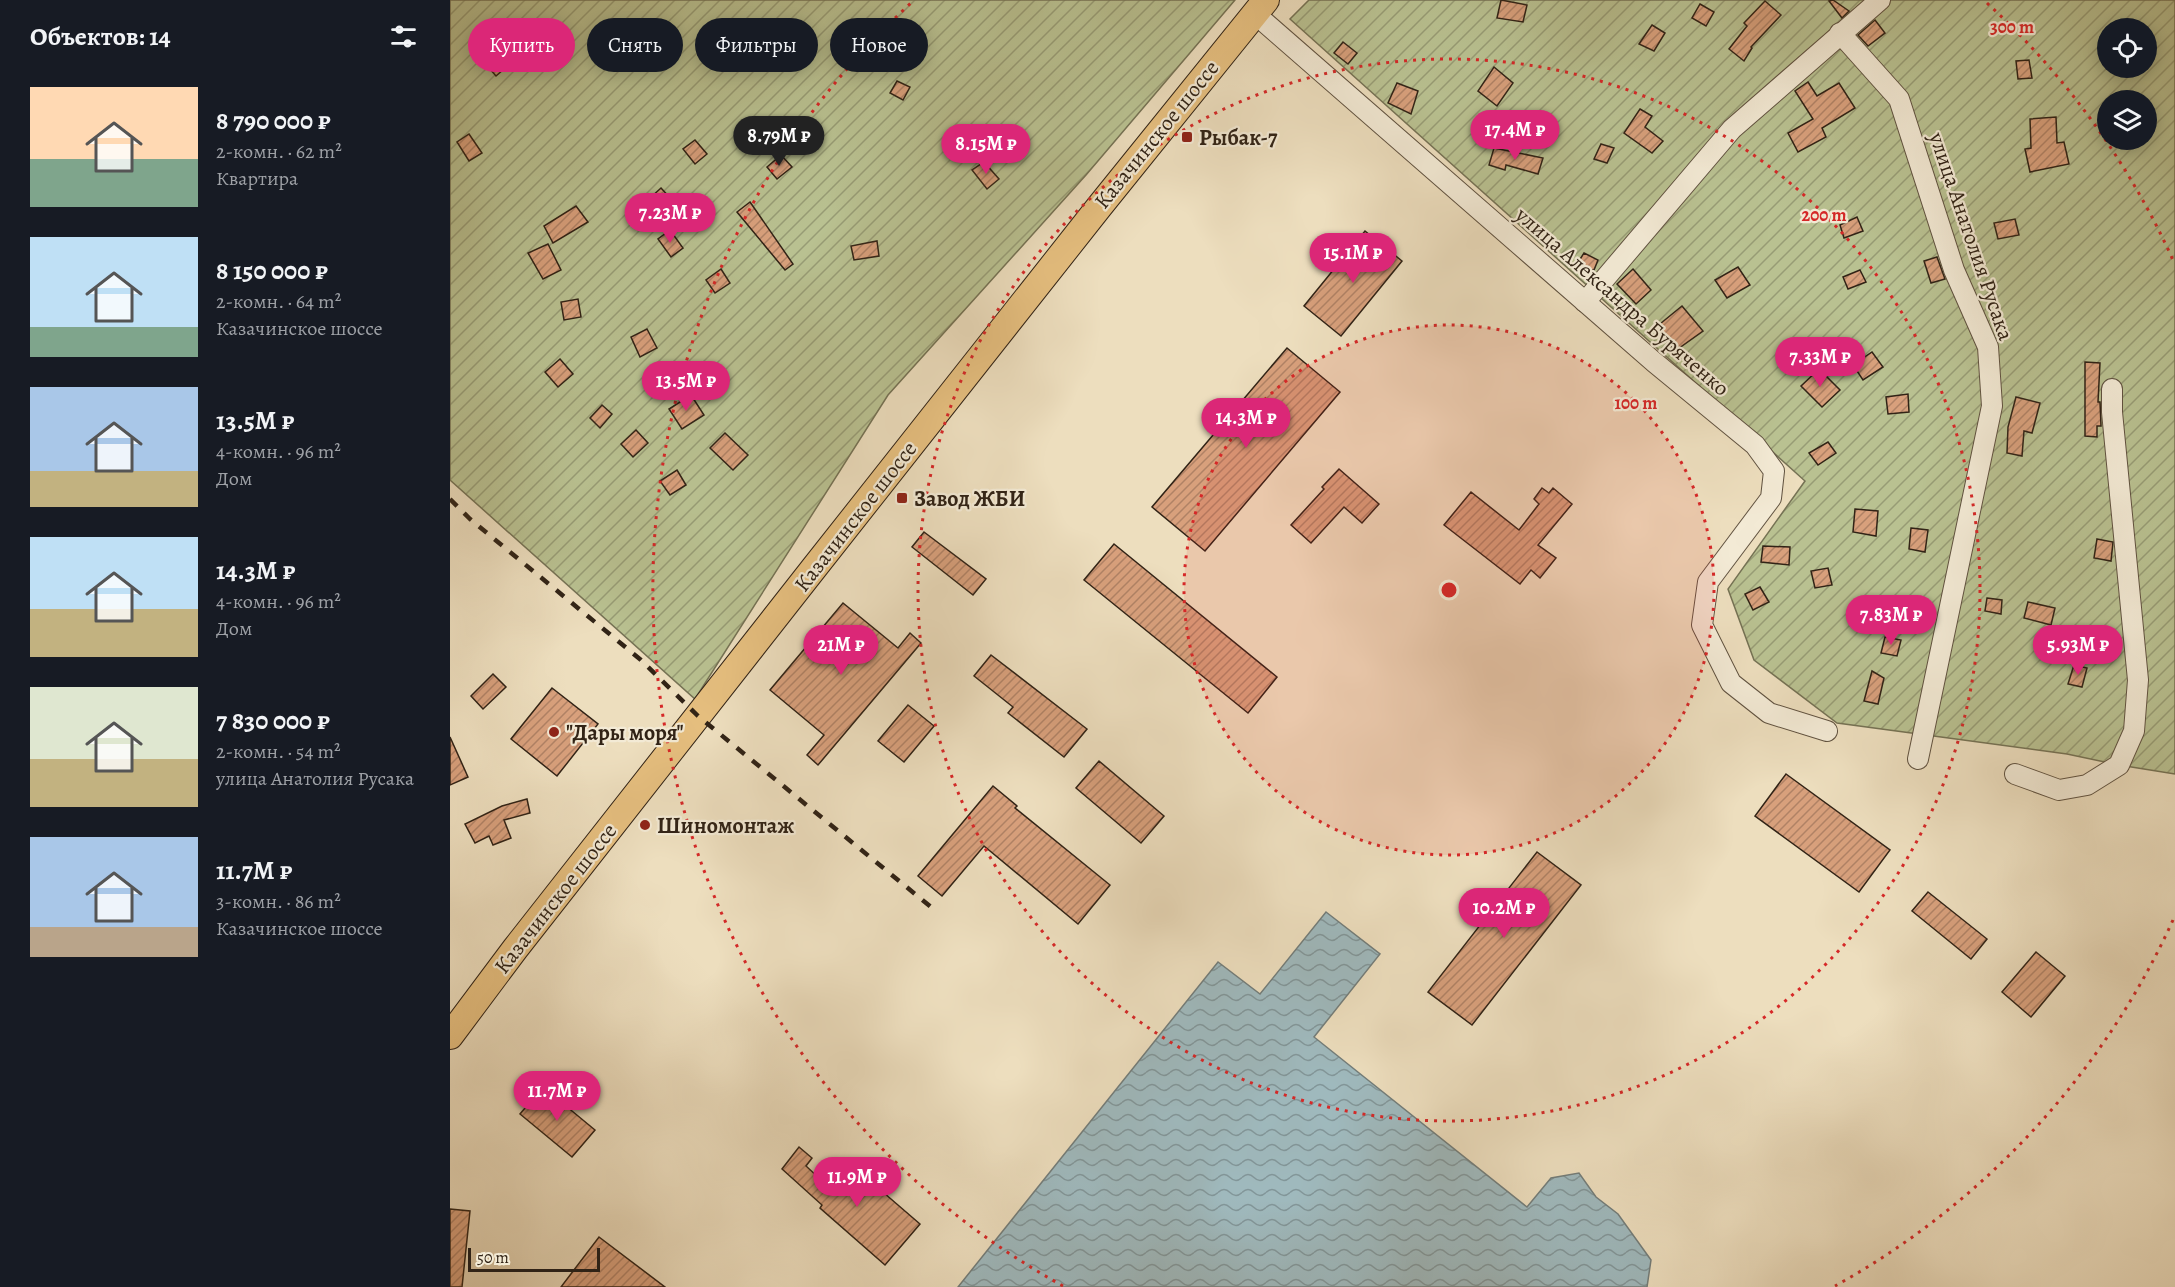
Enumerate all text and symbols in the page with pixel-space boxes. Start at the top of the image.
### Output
text: 300 m [1990,15,2034,39]
chip: Купить [468,18,575,72]
chip: Снять [587,18,683,72]
chip: Фильтры [695,18,818,72]
chip: Новое [830,18,928,72]
map controls [2097,18,2157,150]
button: locate [2097,18,2157,78]
text: Объектов: 14 [30,19,171,54]
icon: filters [387,20,420,53]
street label: Казачинское шоссе [1087,54,1226,215]
button: layers [2097,90,2157,150]
text: 8 790 000 ₽ [216,103,331,138]
pin: 17.4M ₽ [1460,110,1570,161]
icon: home [78,111,150,183]
pin: 8.79M ₽ [724,116,834,167]
text: 17.4M ₽ [1484,116,1546,143]
text: 8.79M ₽ [747,122,811,149]
place label: Рыбак-7 [1199,123,1278,153]
pin: 8.15M ₽ [931,124,1041,175]
street label: улица Анатолия Русака [1921,127,2021,345]
text: 8.15M ₽ [955,130,1017,157]
marker: Рыбак-7 [1180,130,1194,144]
text: 2-комн. · 62 m² [216,138,342,165]
text: Квартира [216,165,298,192]
pin: 7.23M ₽ [615,193,725,244]
text: 7.23M ₽ [639,199,701,226]
street label: улица Александра Буряченко [1508,200,1736,403]
text: 200 m [1801,203,1847,227]
pin: 15.1M ₽ [1298,233,1408,284]
text: 15.1M ₽ [1324,239,1382,266]
text: 8 150 000 ₽ [216,253,328,288]
icon: home [78,261,150,333]
text: 2-комн. · 64 m² [216,288,341,315]
text: Казачинское шоссе [216,315,383,342]
pin: 7.33M ₽ [1765,337,1875,388]
text: 7.33M ₽ [1789,343,1851,370]
pin: 13.5M ₽ [631,361,741,412]
text: 13.5M ₽ [656,367,716,394]
text: 100 m [1615,391,1657,415]
pin: 14.3M ₽ [1191,398,1301,449]
text: 13.5M ₽ [216,403,294,438]
text: 14.3M ₽ [1215,404,1277,431]
icon: home [78,411,150,483]
street label: Казачинское шоссе [788,435,924,598]
text: 4-комн. · 96 m² [216,438,341,465]
text: Дом [216,465,252,492]
place label: Завод ЖБИ [914,484,1025,514]
marker: Завод ЖБИ [895,491,909,505]
text: 14.3M ₽ [216,553,295,588]
icon: home [78,561,150,633]
centre of rings [1439,580,1459,600]
text: 4-комн. · 96 m² [216,588,341,615]
pin: 7.83M ₽ [1836,595,1946,646]
text: 7.83M ₽ [1860,601,1922,628]
text: Дом [216,615,252,642]
pin: 21M ₽ [799,625,883,676]
pin: 5.93M ₽ [2023,625,2133,676]
text: 21M ₽ [817,631,865,658]
text: 5.93M ₽ [2047,631,2109,658]
text: 7 830 000 ₽ [216,703,330,738]
icon: home [78,711,150,783]
place label: "Дары моря" [566,718,684,748]
marker: "Дары моря" [547,725,561,739]
text: 2-комн. · 54 m² [216,738,341,765]
text: улица Анатолия Русака [216,765,414,792]
place label: Шиномонтаж [657,811,794,841]
street label: Казачинское шоссе [488,817,624,980]
marker: Шиномонтаж [638,818,652,832]
text: 11.7M ₽ [216,853,292,888]
icon: home [78,861,150,933]
text: 3-комн. · 86 m² [216,888,341,915]
pin: 10.2M ₽ [1449,888,1559,939]
text: 10.2M ₽ [1473,894,1535,921]
text: Казачинское шоссе [216,915,383,942]
pin: 11.7M ₽ [502,1071,612,1122]
text: 11.7M ₽ [528,1077,586,1104]
pin: 11.9M ₽ [802,1157,912,1208]
text: 11.9M ₽ [827,1163,887,1190]
scale bar [468,1245,600,1272]
text: 50 m [477,1247,509,1269]

